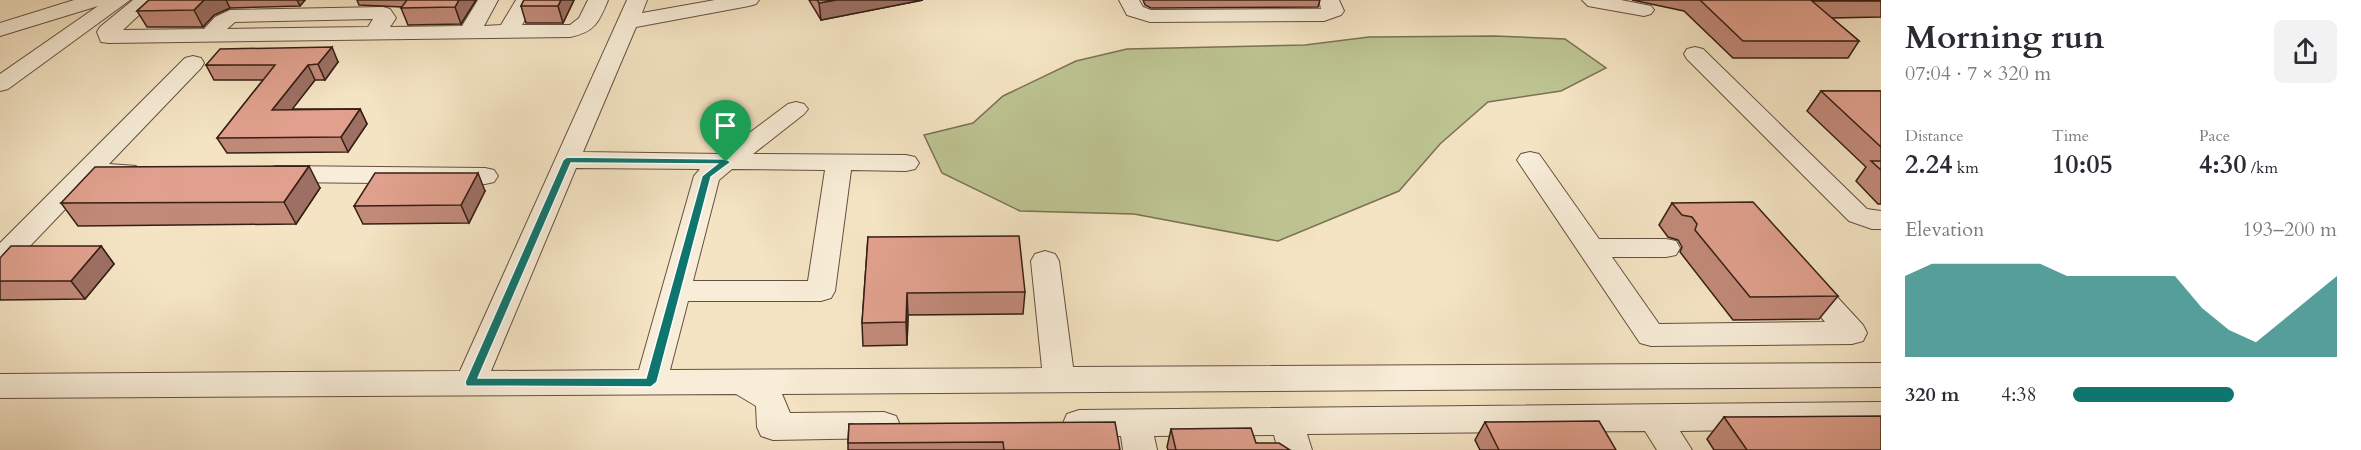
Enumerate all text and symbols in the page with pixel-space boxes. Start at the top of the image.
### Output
text: Morning run [1905,15,2105,60]
button: share [2274,20,2337,83]
text: 07:04 · 7 × 320 m [1905,60,2051,87]
pin [700,100,751,162]
icon: arrive [709,109,742,142]
text: Distance [1905,125,1963,147]
text: Time [2052,125,2089,147]
text: Pace [2199,125,2230,147]
text: 2.24 [1905,147,1953,182]
text: 10:05 [2052,147,2113,182]
text: 4:30 [2199,147,2247,182]
text: km [1953,157,1979,179]
text: /km [2247,157,2278,179]
text: Elevation [1905,216,1984,243]
text: 193–200 m [2242,216,2337,243]
text: 320 m [1905,381,1960,408]
text: 4:38 [2001,381,2037,408]

